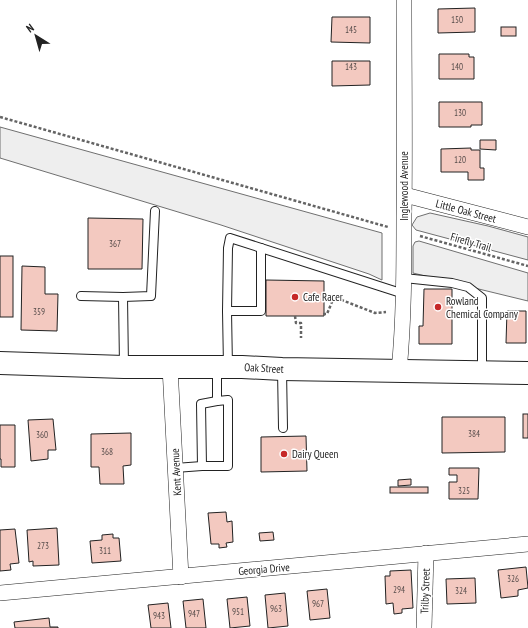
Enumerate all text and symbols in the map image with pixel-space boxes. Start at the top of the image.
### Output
house number: 150 [451,14,463,25]
north arrow [16,16,56,56]
text: N [23,21,37,35]
house number: 145 [345,24,357,35]
house number: 143 [345,61,357,72]
house number: 140 [451,61,463,72]
house number: 130 [454,107,466,118]
street label: Inglewood Avenue [397,151,411,221]
house number: 120 [454,154,466,165]
street label: Little Oak Street [434,196,498,226]
street label: Firefly Trail [449,230,493,255]
house number: 367 [109,238,121,249]
place label: Cafe Racer [303,290,343,304]
marker: Cafe Racer [290,292,300,302]
place label: Rowland Chemical Company [446,294,519,321]
marker: Rowland Chemical Company [433,302,443,312]
house number: 359 [33,306,45,317]
street label: Oak Street [244,360,284,376]
house number: 384 [468,428,480,439]
house number: 360 [36,429,48,440]
house number: 368 [101,446,113,457]
place label: Dairy Queen [292,447,339,461]
street label: Kent Avenue [168,448,184,496]
marker: Dairy Queen [279,449,289,459]
house number: 325 [458,485,470,496]
house number: 273 [37,540,49,551]
house number: 311 [99,545,111,556]
street label: Georgia Drive [238,560,291,578]
street label: Trilby Street [417,568,433,614]
house number: 326 [507,573,519,584]
house number: 294 [393,584,405,595]
house number: 324 [455,585,467,596]
house number: 967 [312,598,324,609]
house number: 963 [270,603,282,614]
house number: 951 [232,606,244,617]
house number: 947 [188,608,200,619]
house number: 943 [153,610,165,621]

